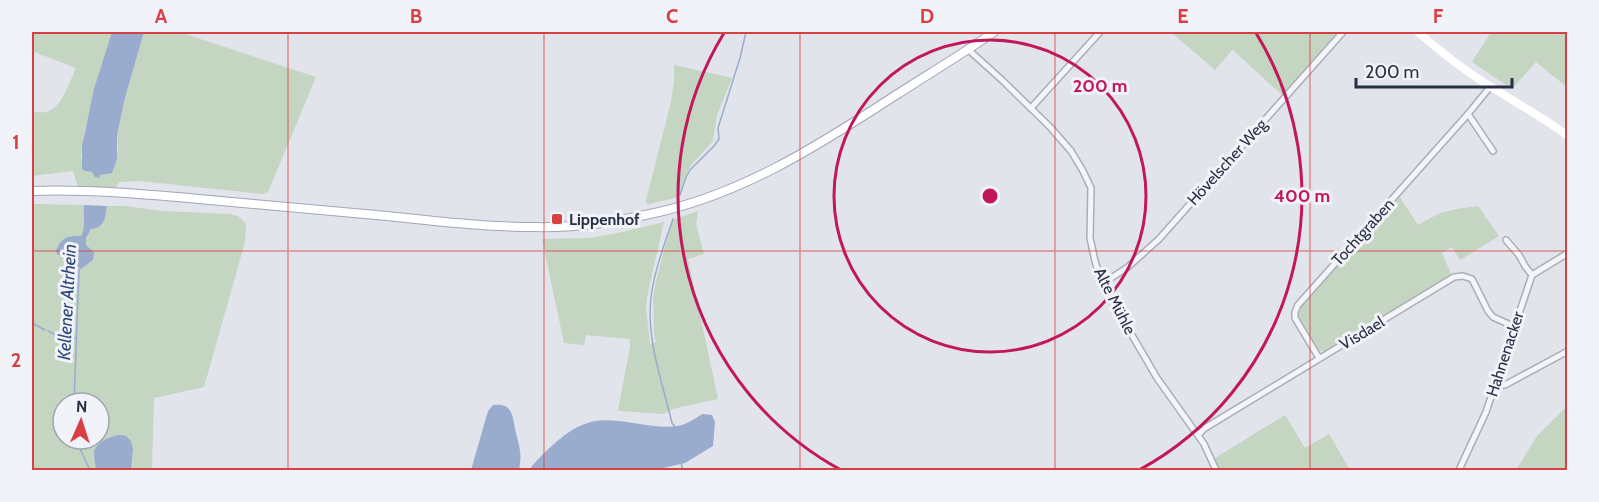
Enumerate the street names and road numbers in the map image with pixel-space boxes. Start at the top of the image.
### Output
street label: Hövelscher Weg [1183,114,1271,209]
street label: Tochtgraben [1328,194,1398,270]
street label: Alte Mühle [1090,264,1140,338]
street label: Hahnenacker [1482,308,1528,399]
street label: Visdael [1336,312,1388,354]

